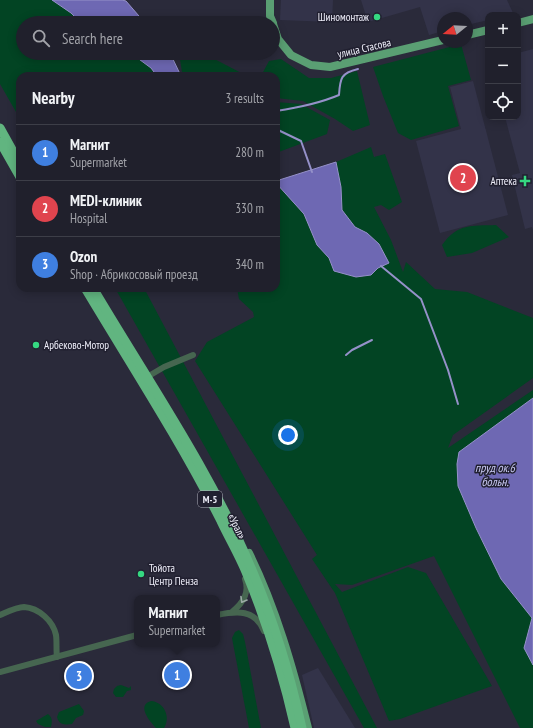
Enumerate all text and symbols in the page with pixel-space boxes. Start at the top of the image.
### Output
place label: Шиномонтаж [318,10,369,24]
marker: Шиномонтаж [372,12,382,22]
north arrow [437,12,473,48]
map controls [485,12,521,120]
button: + [485,12,521,48]
search box [16,16,280,60]
icon: search [30,27,52,49]
text: Search here [62,29,123,48]
street label: улица Стасова [336,35,392,61]
button: − [485,48,521,84]
button: locate [485,84,521,120]
text: Nearby [32,87,75,109]
text: 3 results [225,90,264,107]
text: Магнит [70,135,109,154]
text: 1 [42,144,48,161]
text: 280 m [235,144,264,161]
text: Supermarket [70,154,127,171]
pin: 2 [450,163,476,193]
place label: Аптека [490,174,517,188]
marker: Аптека [520,176,530,186]
text: MEDI-клиник [70,191,142,210]
text: 2 [42,200,48,217]
text: 330 m [235,200,264,217]
text: Hospital [70,210,107,227]
text: Ozon [70,247,97,266]
text: 3 [42,256,48,273]
text: 340 m [235,256,264,273]
text: Shop · Абрикосовый проезд [70,266,198,283]
place label: Арбеково-Мотор [44,338,109,352]
marker: Арбеково-Мотор [31,340,41,350]
your location [278,425,298,445]
water label: пруд ок.6 больн. [475,460,516,489]
road number: М-5 [198,491,222,507]
street label: «Урал» [225,511,249,541]
place label: Тойота Центр Пенза [149,561,198,588]
marker: Тойота Центр Пенза [136,569,146,579]
popup [134,595,220,647]
one-way arrow [240,596,247,603]
text: Магнит [149,603,188,622]
text: Supermarket [149,622,205,639]
pin: 1 [164,660,190,690]
pin: 3 [66,661,92,691]

